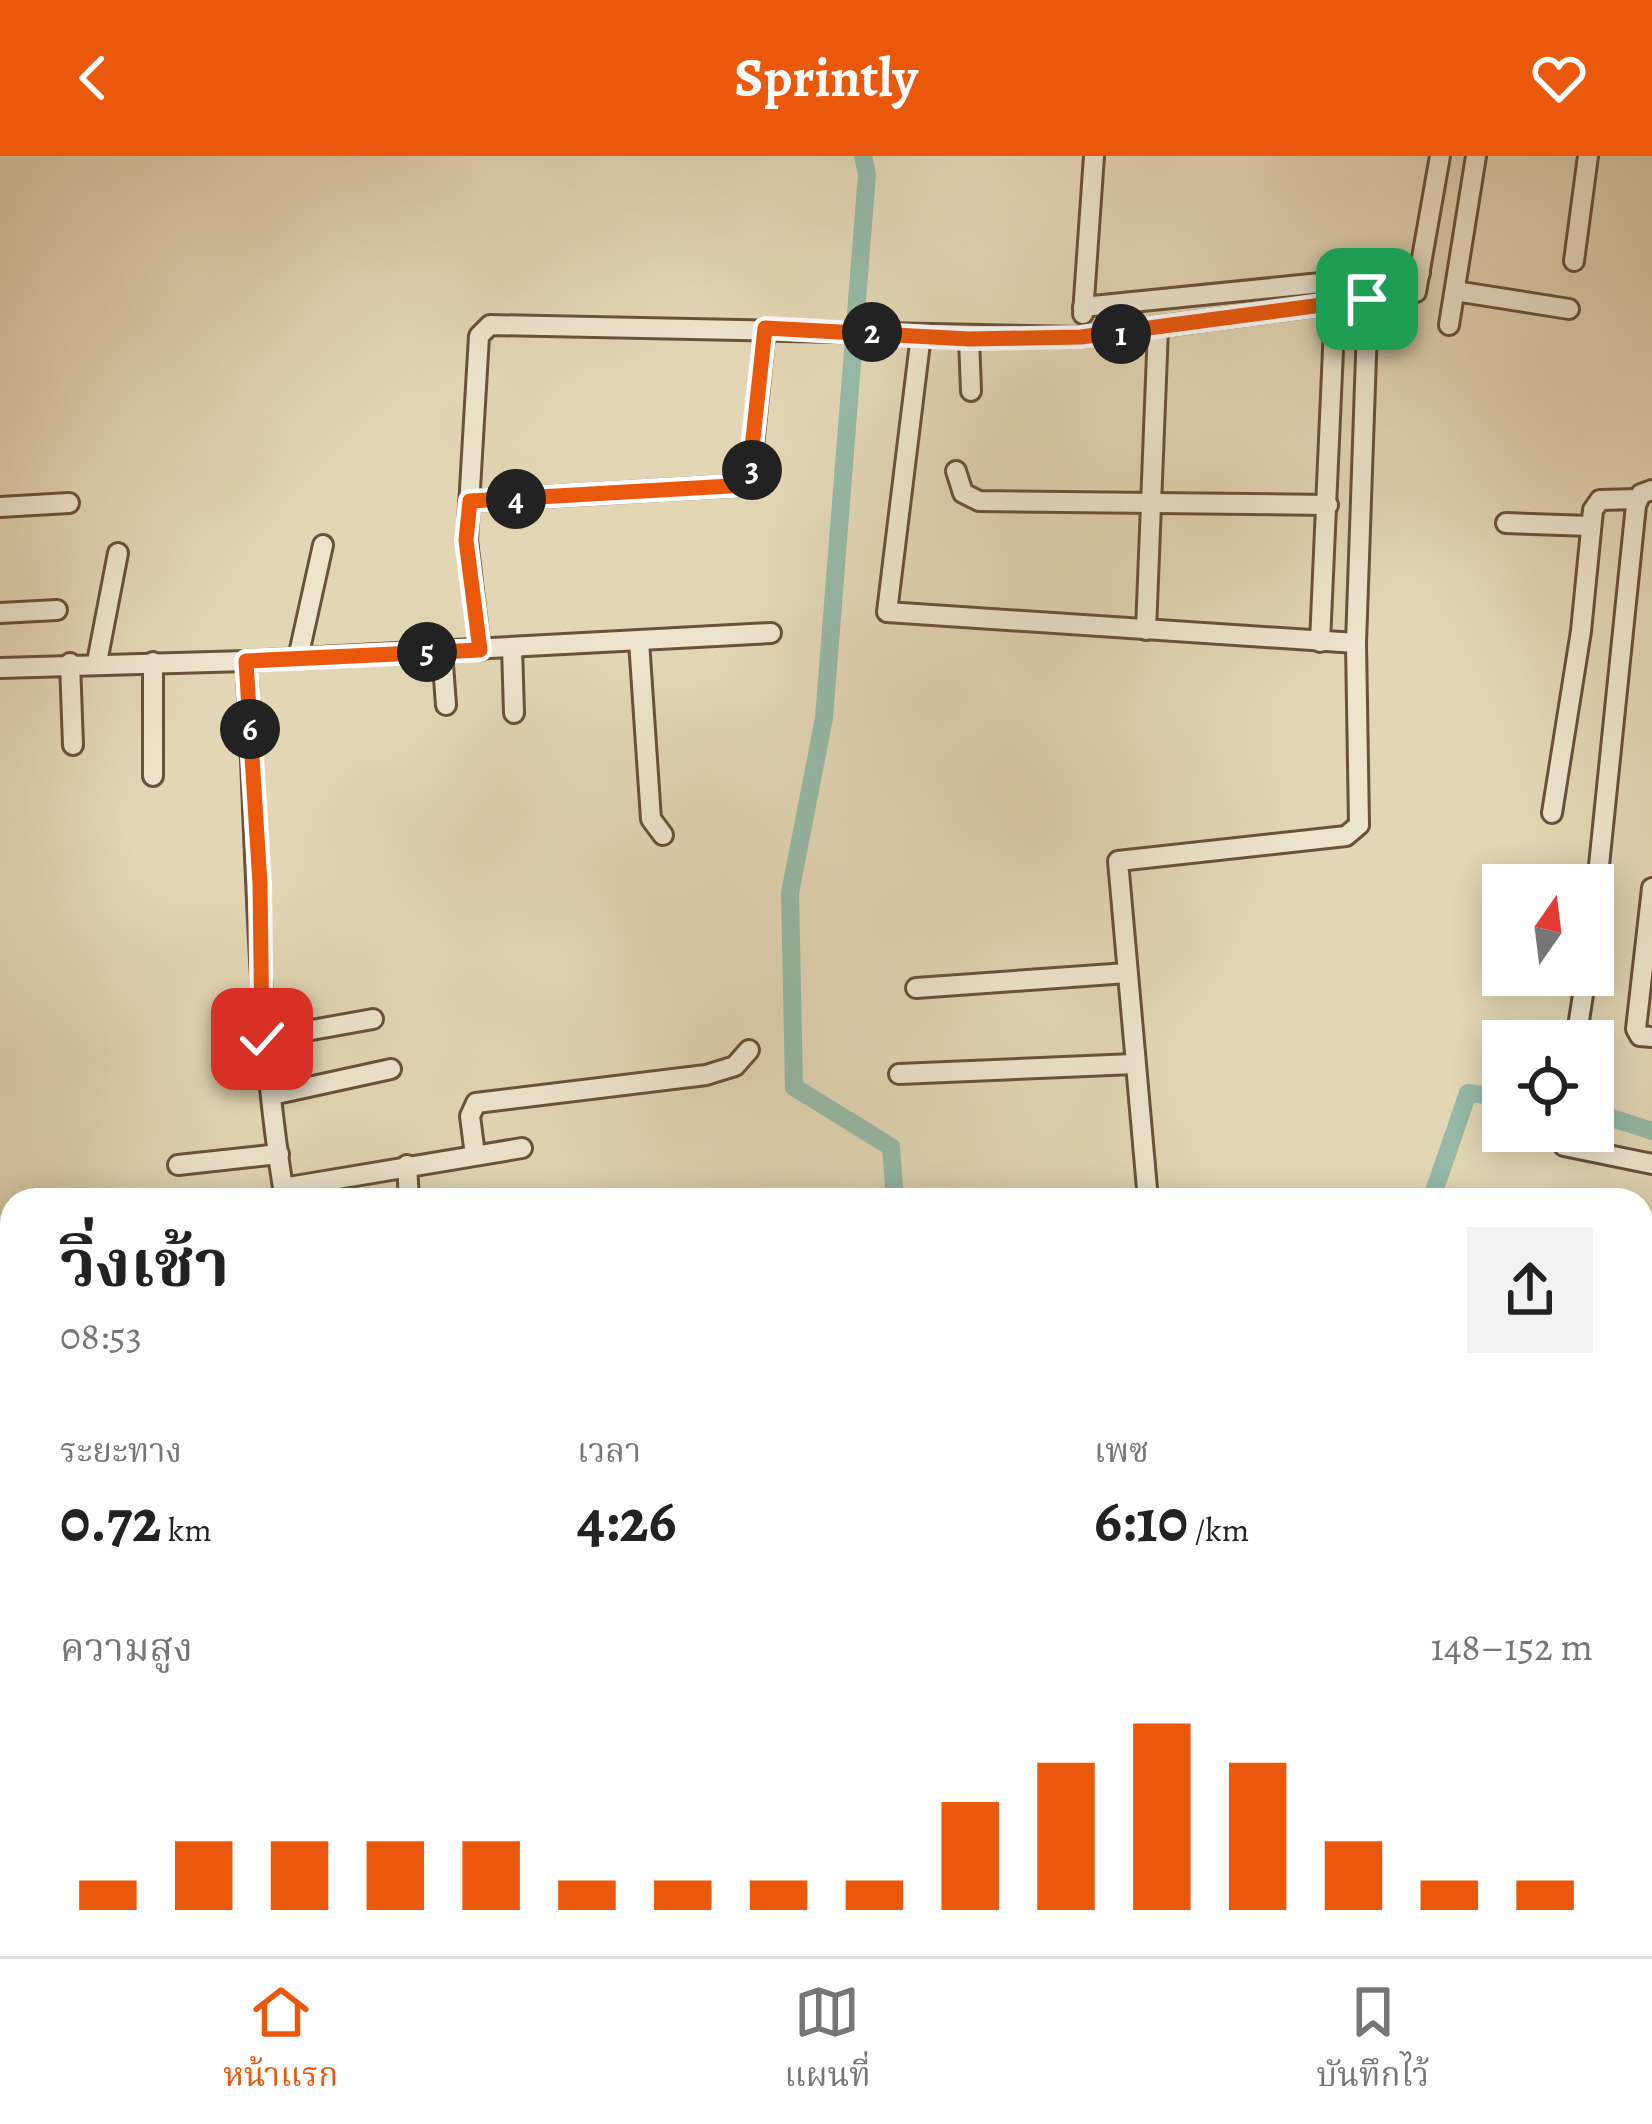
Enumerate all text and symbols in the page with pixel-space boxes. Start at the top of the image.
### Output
text: Sprintly [734,41,918,115]
icon: back [60,45,126,111]
icon: heart [1526,45,1592,111]
pin [1316,248,1418,350]
icon: arrive [1334,266,1400,332]
pin: 2 [842,302,902,362]
pin: 1 [1091,304,1151,364]
text: 2 [864,309,880,354]
text: 1 [1115,311,1127,356]
pin: 3 [722,440,782,500]
text: 3 [745,447,759,492]
pin: 4 [486,469,546,529]
text: 4 [508,476,524,521]
pin: 5 [397,622,457,682]
text: 5 [420,629,434,674]
pin: 6 [220,699,280,759]
text: 6 [242,706,258,751]
north arrow [1482,864,1614,996]
map controls [1482,864,1614,1152]
pin [211,988,313,1090]
icon: check [229,1006,295,1072]
button: locate [1482,1020,1614,1152]
text: วิ่งเช้า [60,1219,229,1309]
button: share [1467,1227,1593,1353]
text: 08:53 [60,1309,142,1362]
text: ระยะทาง [60,1428,182,1473]
text: เวลา [577,1428,641,1473]
text: เพซ [1094,1428,1149,1473]
text: 0.72 [60,1480,161,1562]
text: 4:26 [577,1480,676,1562]
text: 6:10 [1094,1480,1188,1562]
text: km [161,1507,212,1552]
text: /km [1188,1507,1249,1552]
text: 148–152 m [1431,1620,1593,1673]
text: ความสูง [60,1621,193,1674]
tab: หน้าแรก [223,1979,338,2104]
tab: แผนที่ [784,1979,871,2104]
tab: บันทึกไว้ [1317,1979,1429,2104]

